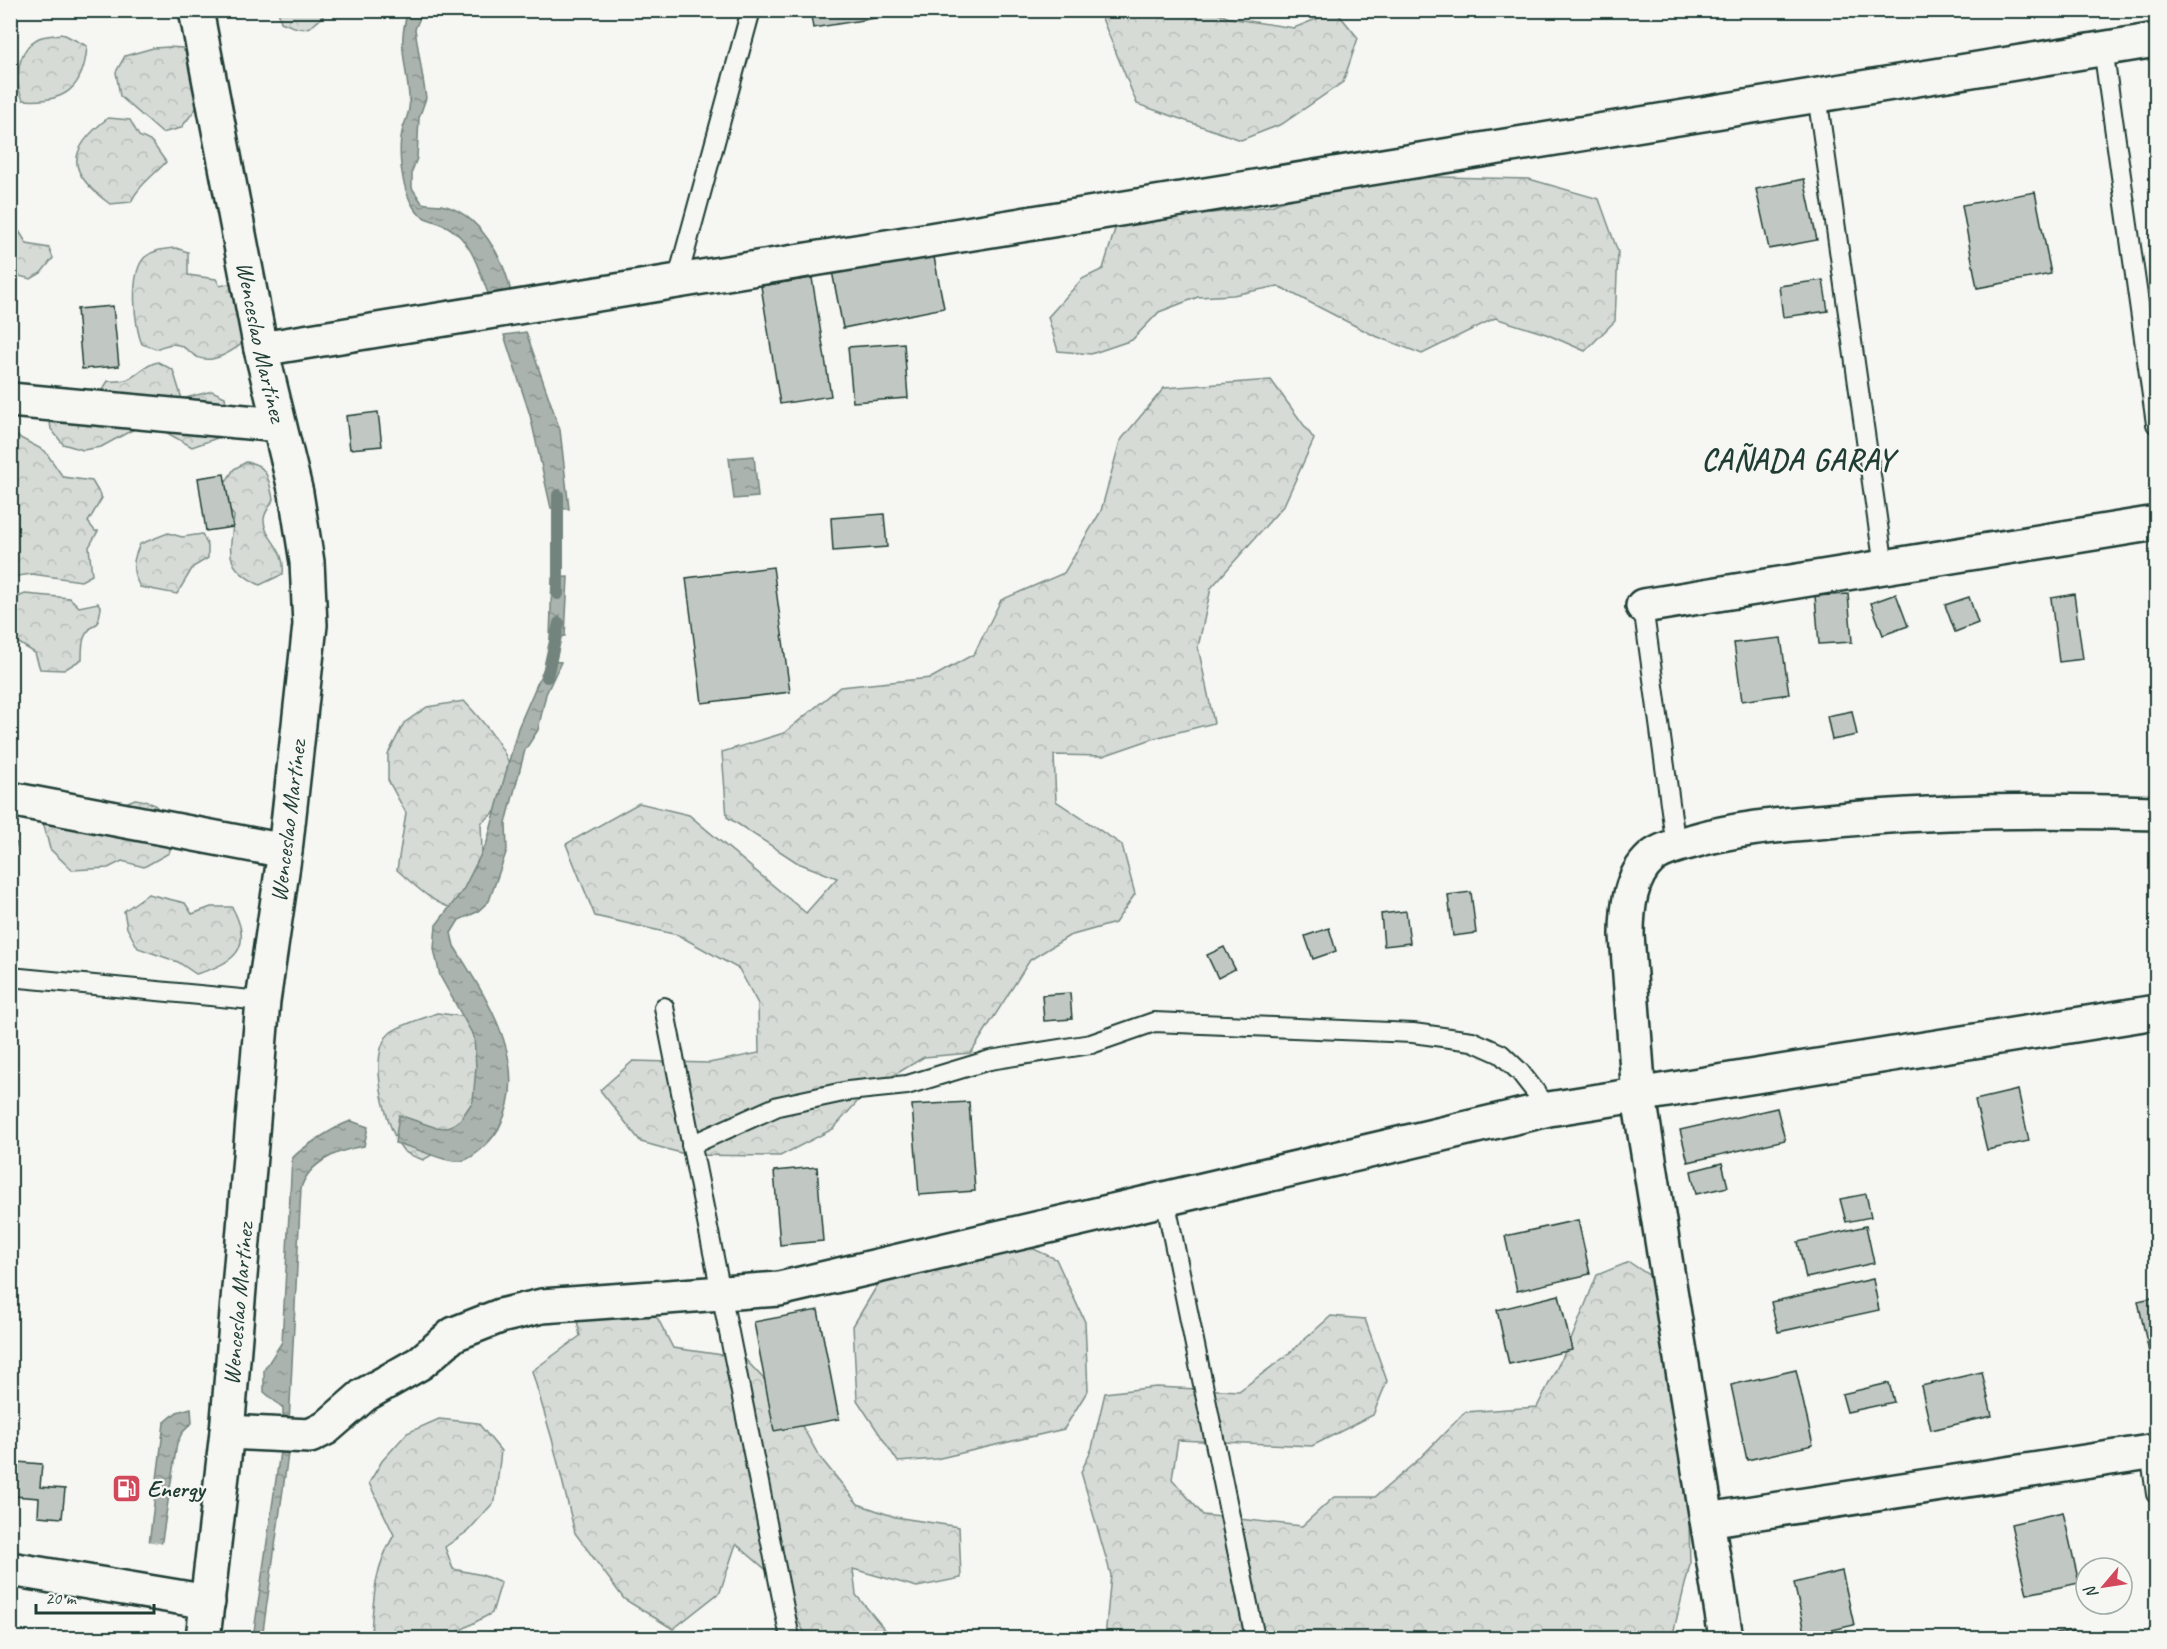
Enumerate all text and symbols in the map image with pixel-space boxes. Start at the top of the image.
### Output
street label: Wenceslao Martínez [230,259,294,427]
district label: CAÑADA GARAY [1701,441,1899,479]
street label: Wenceslao Martínez [263,736,313,904]
street label: Wenceslao Martínez [216,1219,260,1386]
fuel station icon: Energy [110,1473,142,1505]
place label: Energy [147,1474,207,1504]
north arrow [2074,1556,2134,1616]
scale bar [36,1577,154,1615]
text: N [2079,1581,2103,1602]
text: 20 m [45,1587,78,1609]

